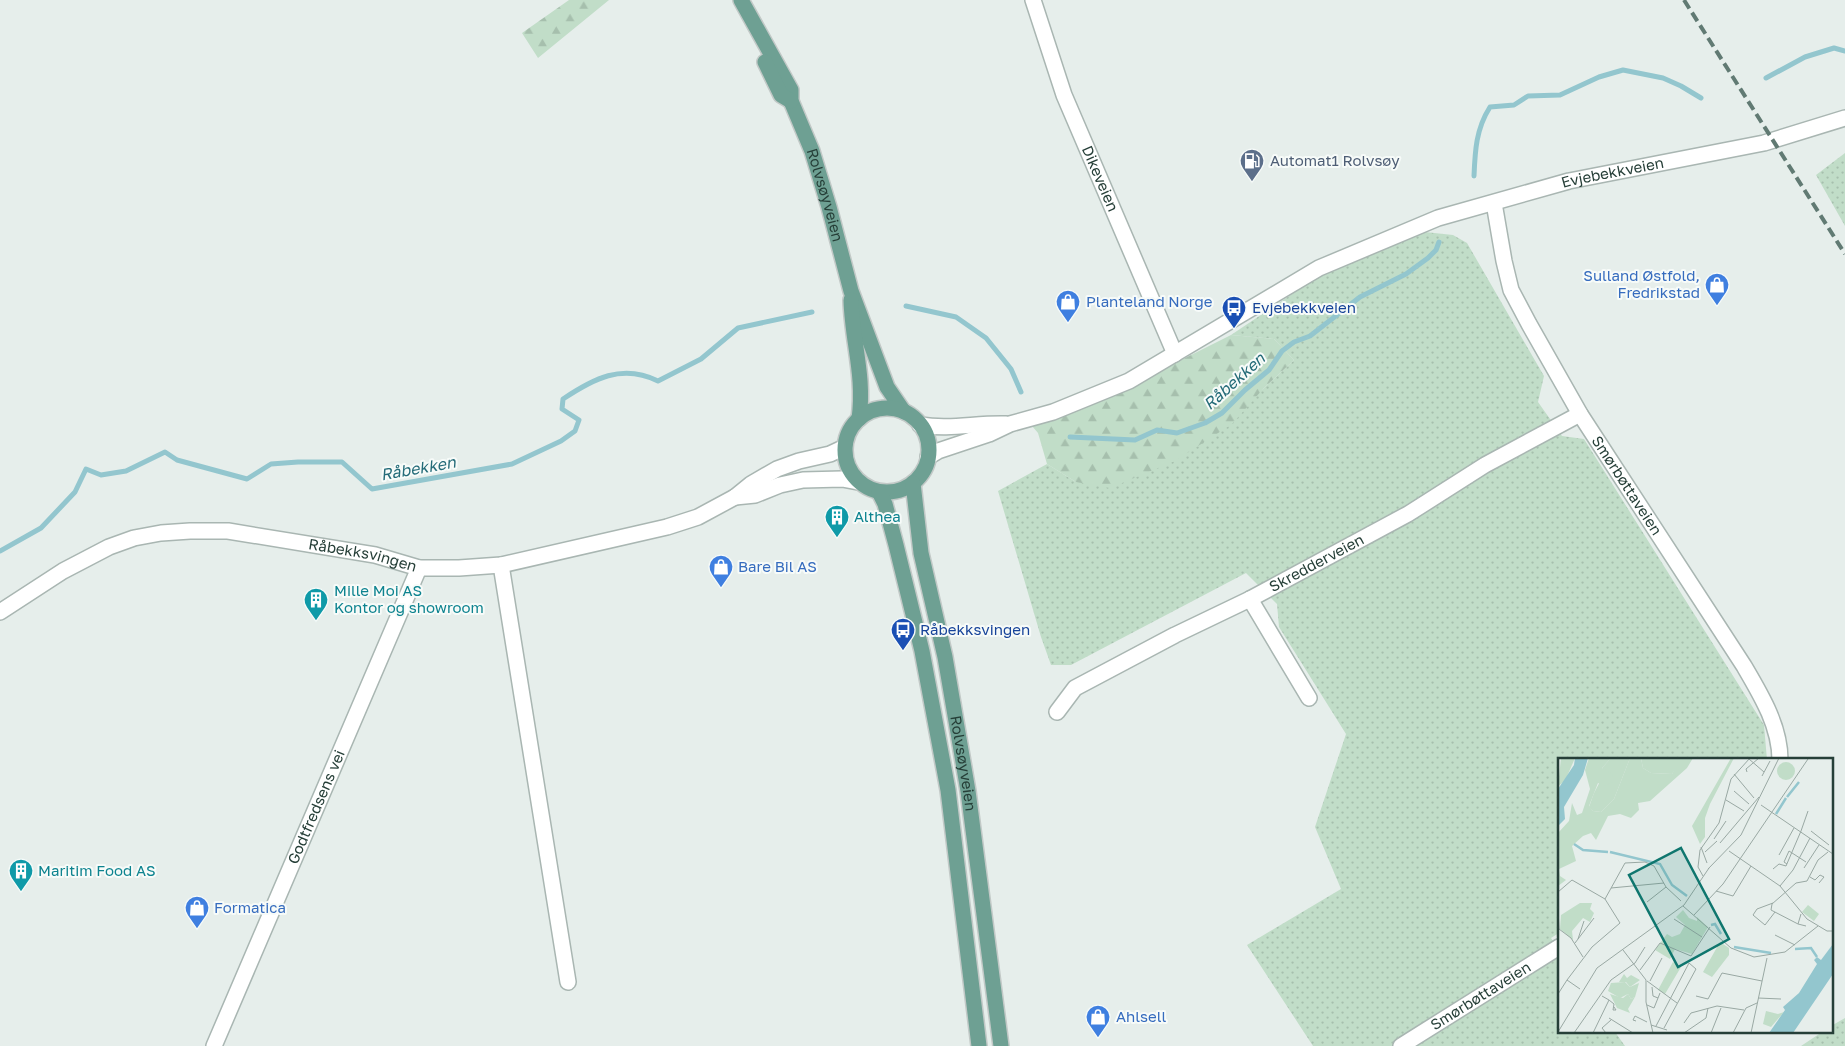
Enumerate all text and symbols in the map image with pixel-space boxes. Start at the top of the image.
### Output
street label: Dikeveien [1079,143,1123,214]
street label: Rolvsøyveien [804,146,848,243]
fuel station icon: Automat1 Rolvsøy [1239,148,1265,182]
place label: Automat1 Rolvsøy [1270,151,1400,169]
street label: Evjebekkveien [1559,153,1665,191]
place label: Sulland Østfold, Fredrikstad [1583,266,1700,301]
shop icon: Sulland Østfold, Fredrikstad [1704,272,1730,306]
shop icon: Planteland Norge [1055,289,1081,323]
place label: Planteland Norge [1086,292,1213,310]
bus stop icon: Evjebekkveien [1221,295,1247,329]
place label: Evjebekkveien [1252,298,1356,316]
water label: Råbekken [1199,347,1270,414]
street label: Smørbøttaveien [1589,432,1666,538]
water label: Råbekken [379,451,458,484]
building icon: Althea [824,504,850,538]
place label: Althea [854,507,901,525]
street label: Skredderveien [1266,530,1367,595]
street label: Råbekksvingen [307,534,419,575]
shop icon: Bare Bil AS [708,554,734,588]
place label: Bare Bil AS [738,557,817,575]
place label: Mille Moi AS Kontor og showroom [334,581,484,616]
building icon: Mille Moi AS Kontor og showroom [303,587,329,621]
bus stop icon: Råbekksvingen [890,617,916,651]
place label: Råbekksvingen [920,620,1030,638]
street label: Rolvsøyveien [947,714,980,812]
street label: Godtfredsens vei [283,747,348,866]
inset map [1558,758,1832,1034]
building icon: Maritim Food AS [8,858,34,892]
place label: Maritim Food AS [38,861,156,879]
shop icon: Formatica [184,895,210,929]
place label: Formatica [214,898,286,916]
street label: Smørbøttaveien [1427,957,1534,1033]
shop icon: Ahlsell [1085,1004,1111,1038]
place label: Ahlsell [1116,1007,1167,1025]

